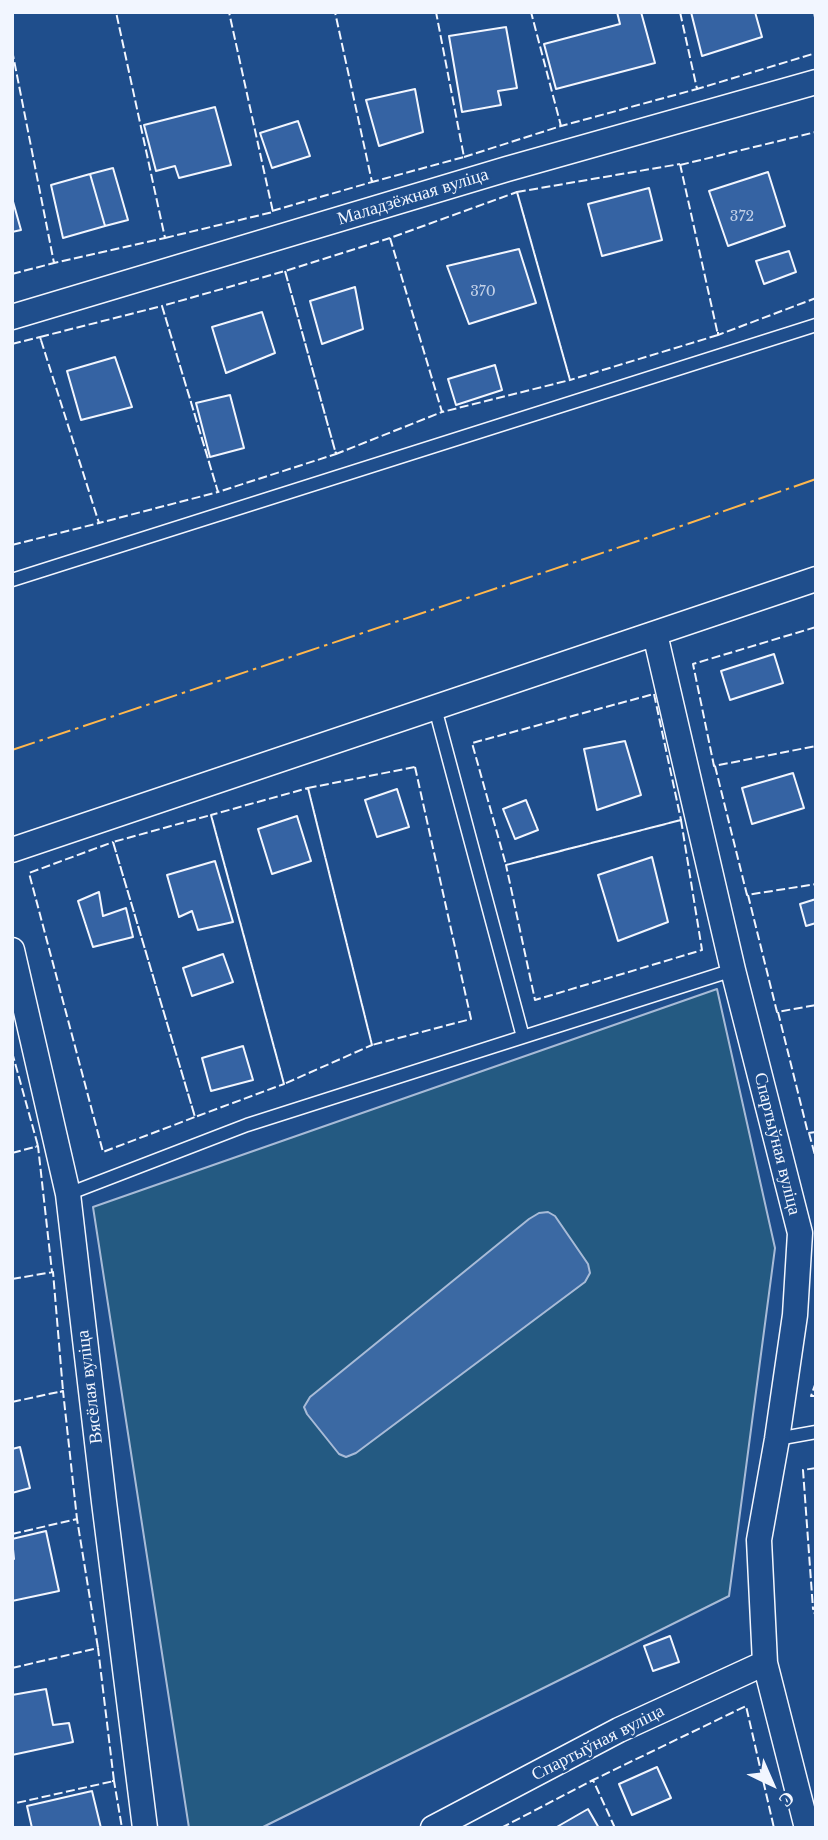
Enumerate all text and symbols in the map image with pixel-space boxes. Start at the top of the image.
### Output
street label: Маладзёжная вуліца [335,164,491,230]
house number: 372 [730,209,754,225]
house number: 370 [470,284,496,300]
street label: Спартыўная вуліца [749,1070,805,1218]
street label: Вясёлая вуліца [72,1329,108,1445]
street label: Спартыўная вуліца [528,1700,668,1786]
north arrow [737,1749,807,1819]
text: С [774,1786,800,1813]

